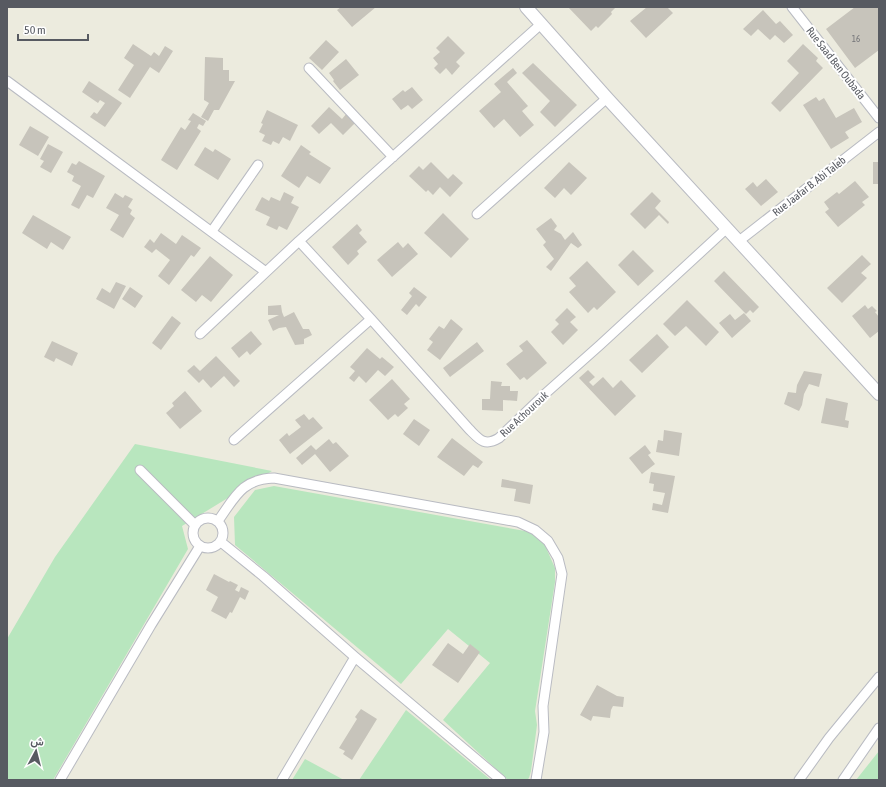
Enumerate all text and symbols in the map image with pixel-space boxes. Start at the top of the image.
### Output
scale bar [18,16,88,42]
text: 50 m [24,23,46,37]
street label: Rue Saad Ben Oubada [804,24,868,102]
house number: 16 [852,34,860,44]
street label: Rue Jaafar B. Abi Taleb [770,154,848,218]
street label: Rue Achourouk [498,389,551,439]
north arrow [16,731,56,771]
text: ش [30,734,45,749]

